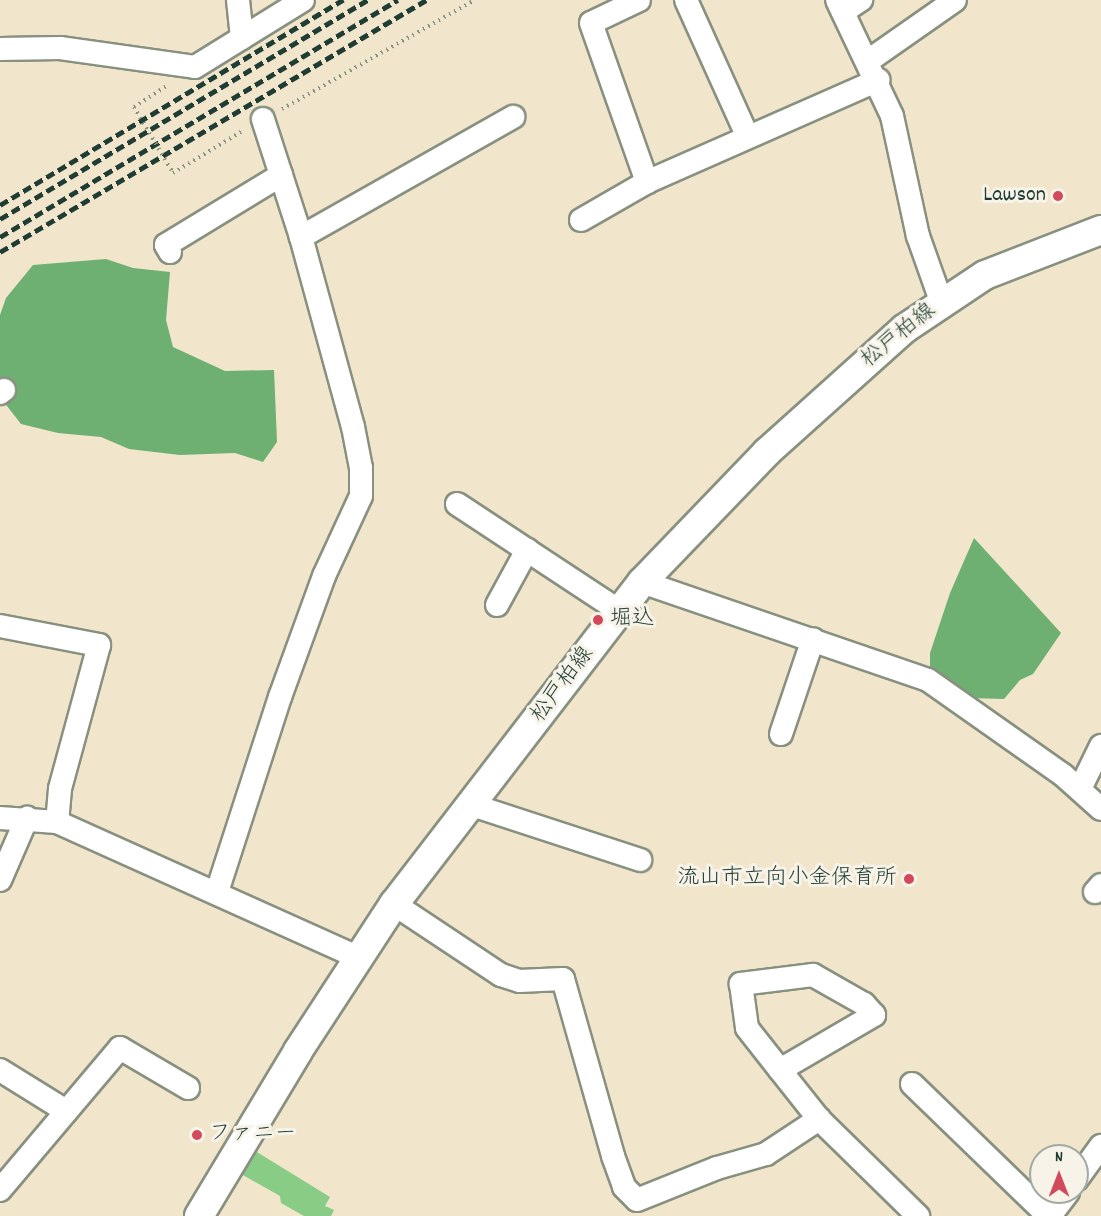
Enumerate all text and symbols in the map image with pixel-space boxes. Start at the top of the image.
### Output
place label: Lawson [983,183,1046,209]
marker: Lawson [1051,189,1065,203]
street label: 松戸柏線 [856,298,942,374]
place label: 堀込 [610,607,654,633]
marker: 堀込 [591,613,605,627]
street label: 松戸柏線 [526,642,600,728]
place label: 流山市立向小金保育所 [677,866,897,892]
marker: 流山市立向小金保育所 [902,872,916,886]
place label: ファニー [209,1122,297,1148]
marker: ファニー [190,1128,204,1142]
north arrow [1029,1144,1089,1204]
text: N [1055,1146,1063,1169]

